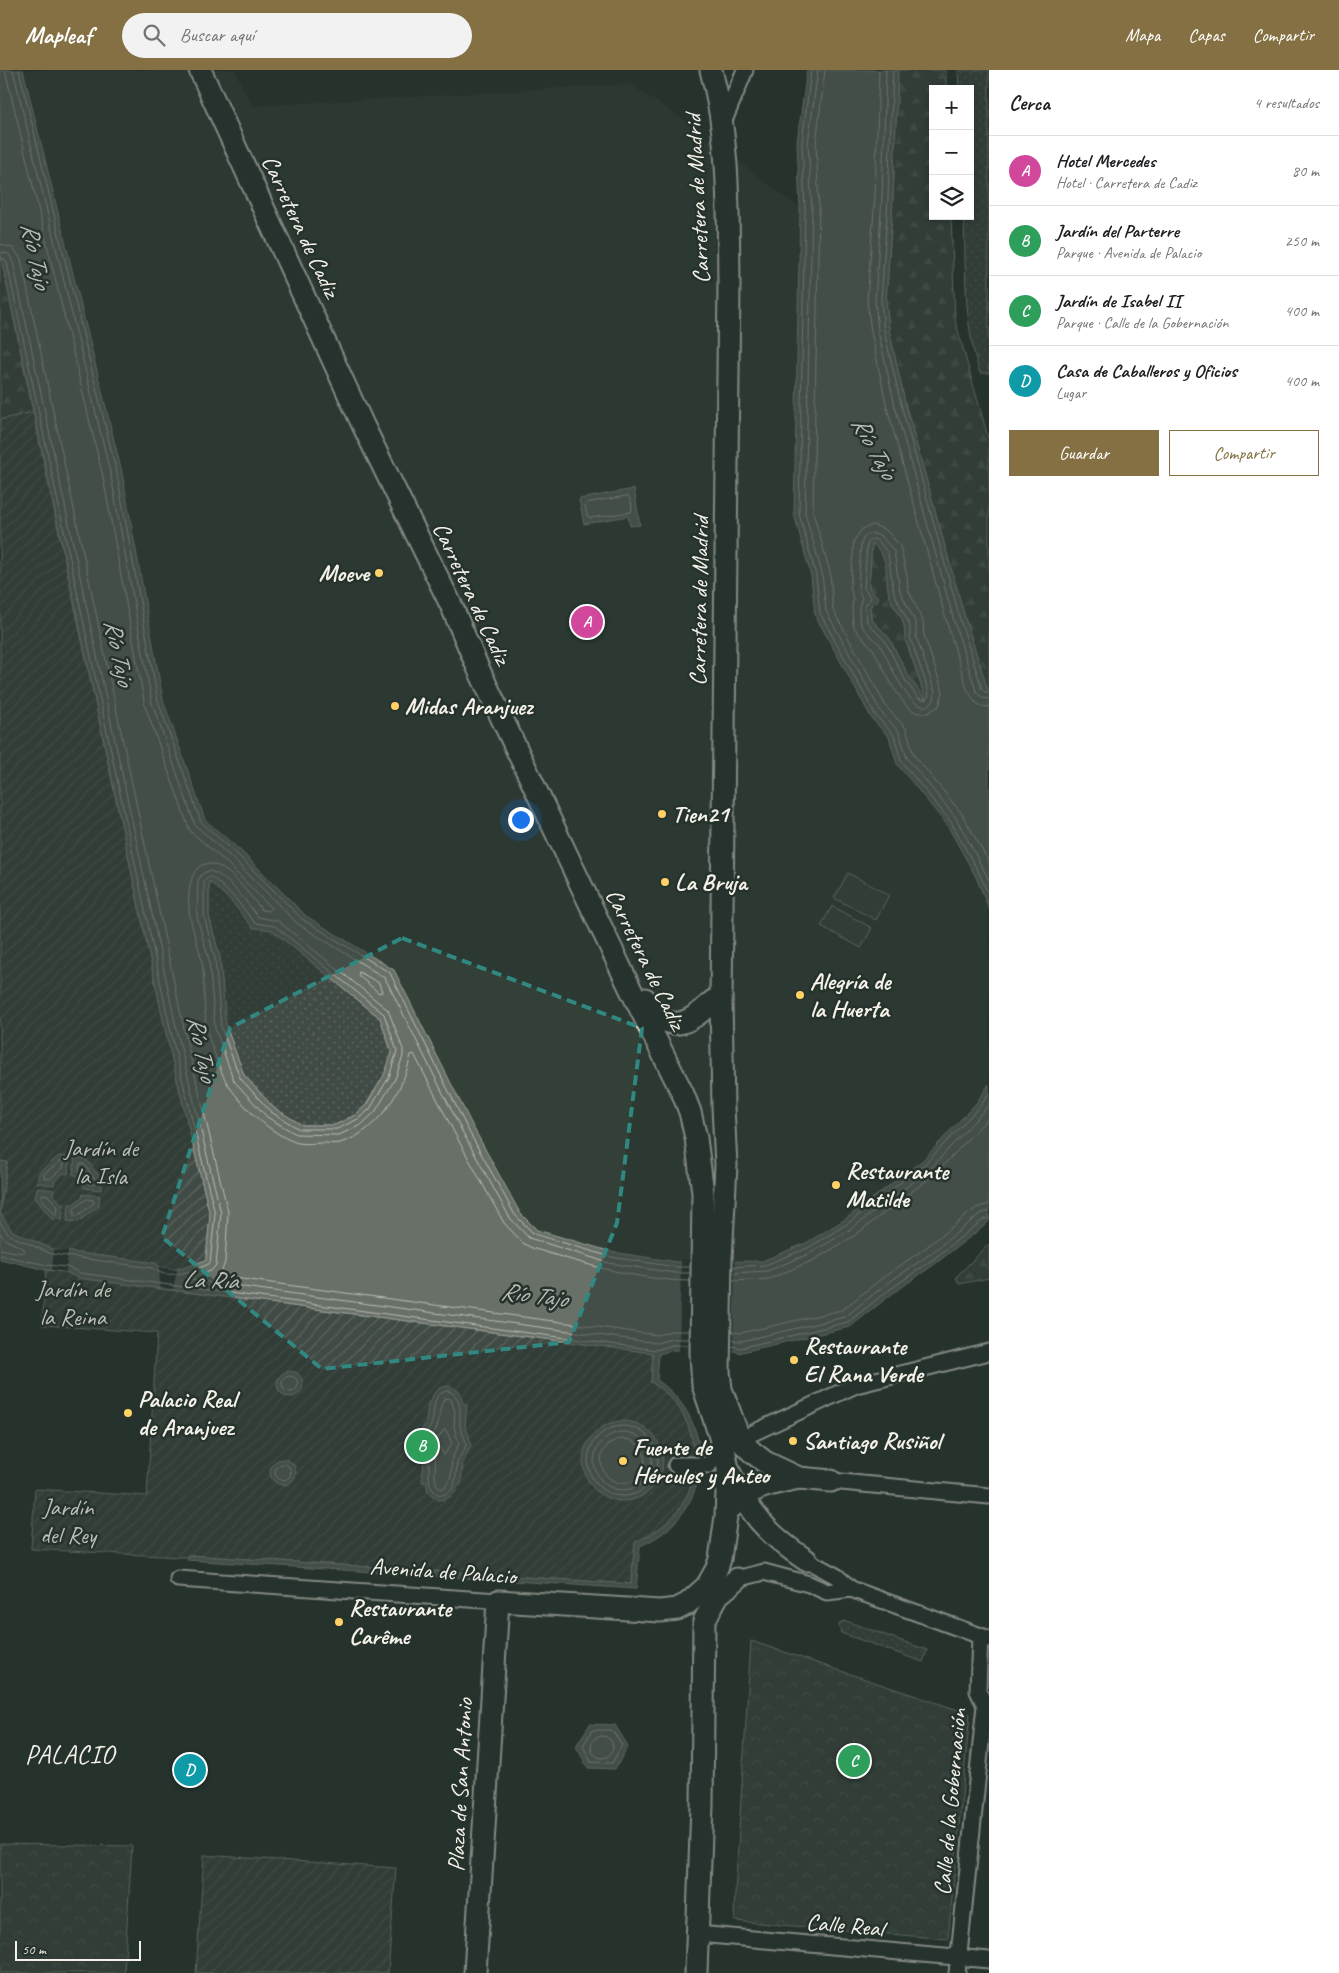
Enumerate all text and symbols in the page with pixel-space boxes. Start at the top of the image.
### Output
search box [122,13,472,58]
text: Mapleaf [25,20,92,50]
icon: search [140,21,168,49]
text: Buscar aquí [180,23,254,47]
text: Mapa [1125,24,1160,46]
text: Capas [1188,24,1225,46]
text: Compartir [1253,24,1314,46]
map controls [929,85,974,220]
button: + [929,85,974,130]
text: Cerca [1009,90,1050,116]
text: 4 resultados [1254,93,1319,113]
street label: Carretera de Madrid [677,110,716,285]
button: − [929,130,974,175]
text: Hotel Mercedes [1056,149,1155,173]
street label: Carretera de Cadiz [255,150,348,304]
text: A [1021,161,1029,181]
text: 80 m [1292,161,1319,181]
text: Hotel · Carretera de Cadiz [1056,173,1197,193]
button: layers [929,175,974,220]
water label: Río Tajo [13,219,59,294]
text: Jardín del Parterre [1056,219,1179,243]
text: B [1021,231,1029,251]
text: 250 m [1285,231,1319,251]
text: Parque · Avenida de Palacio [1056,243,1201,263]
text: Jardín de Isabel II [1056,289,1181,313]
text: C [1021,301,1029,321]
text: 400 m [1285,301,1319,321]
text: Parque · Calle de la Gobernación [1056,313,1228,333]
text: Casa de Caballeros y Oficios [1056,359,1237,383]
text: D [1020,371,1030,391]
text: 400 m [1285,371,1319,391]
text: Lugar [1056,383,1086,403]
water label: Río Tajo [844,411,906,487]
button: Guardar [1009,430,1159,476]
button: Compartir [1169,430,1319,476]
street label: Carretera de Madrid [683,512,716,686]
street label: Carretera de Cadiz [426,517,519,671]
place label: Moeve [319,558,371,588]
marker: Moeve [373,567,385,579]
pin: A [571,603,603,641]
water label: Río Tajo [96,616,142,691]
place label: Midas Aranjuez [405,691,535,721]
marker: Midas Aranjuez [389,700,401,712]
place label: Tien21 [672,799,732,829]
your location [508,807,534,833]
marker: Tien21 [656,808,668,820]
place label: La Bruja [675,867,749,897]
marker: La Bruja [659,876,671,888]
street label: Carretera de Cadiz [599,884,694,1037]
place label: Alegría de la Huerta [810,966,893,1024]
marker: Alegría de la Huerta [794,989,806,1001]
water label: Río Tajo [179,1012,225,1087]
park label: Jardín de la Isla [63,1133,140,1191]
place label: Restaurante Matilde [846,1156,950,1214]
marker: Restaurante Matilde [830,1179,842,1191]
water label: La Ría [182,1263,240,1297]
park label: Jardín de la Reina [35,1274,112,1332]
water label: Río Tajo [499,1275,572,1315]
place label: Restaurante El Rana Verde [804,1331,924,1389]
marker: Restaurante El Rana Verde [788,1354,800,1366]
place label: Palacio Real de Aranjuez [138,1384,241,1442]
marker: Palacio Real de Aranjuez [122,1407,134,1419]
place label: Santiago Rusiñol [803,1426,945,1456]
pin: B [406,1427,438,1465]
place label: Fuente de Hércules y Anteo [633,1432,771,1490]
marker: Santiago Rusiñol [787,1435,799,1447]
marker: Fuente de Hércules y Anteo [617,1455,629,1467]
park label: Jardín del Rey [40,1492,98,1550]
street label: Avenida de Palacio [369,1551,520,1591]
place label: Restaurante Carême [349,1593,453,1651]
marker: Restaurante Carême [333,1616,345,1628]
street label: Plaza de San Antonio [440,1696,480,1872]
street label: Calle de la Gobernación [927,1706,973,1897]
district label: PALACIO [25,1738,117,1771]
pin: C [838,1742,870,1780]
pin: D [174,1751,206,1789]
street label: Calle Real [805,1907,889,1944]
scale bar [15,1938,141,1961]
text: 50 m [22,1941,46,1958]

